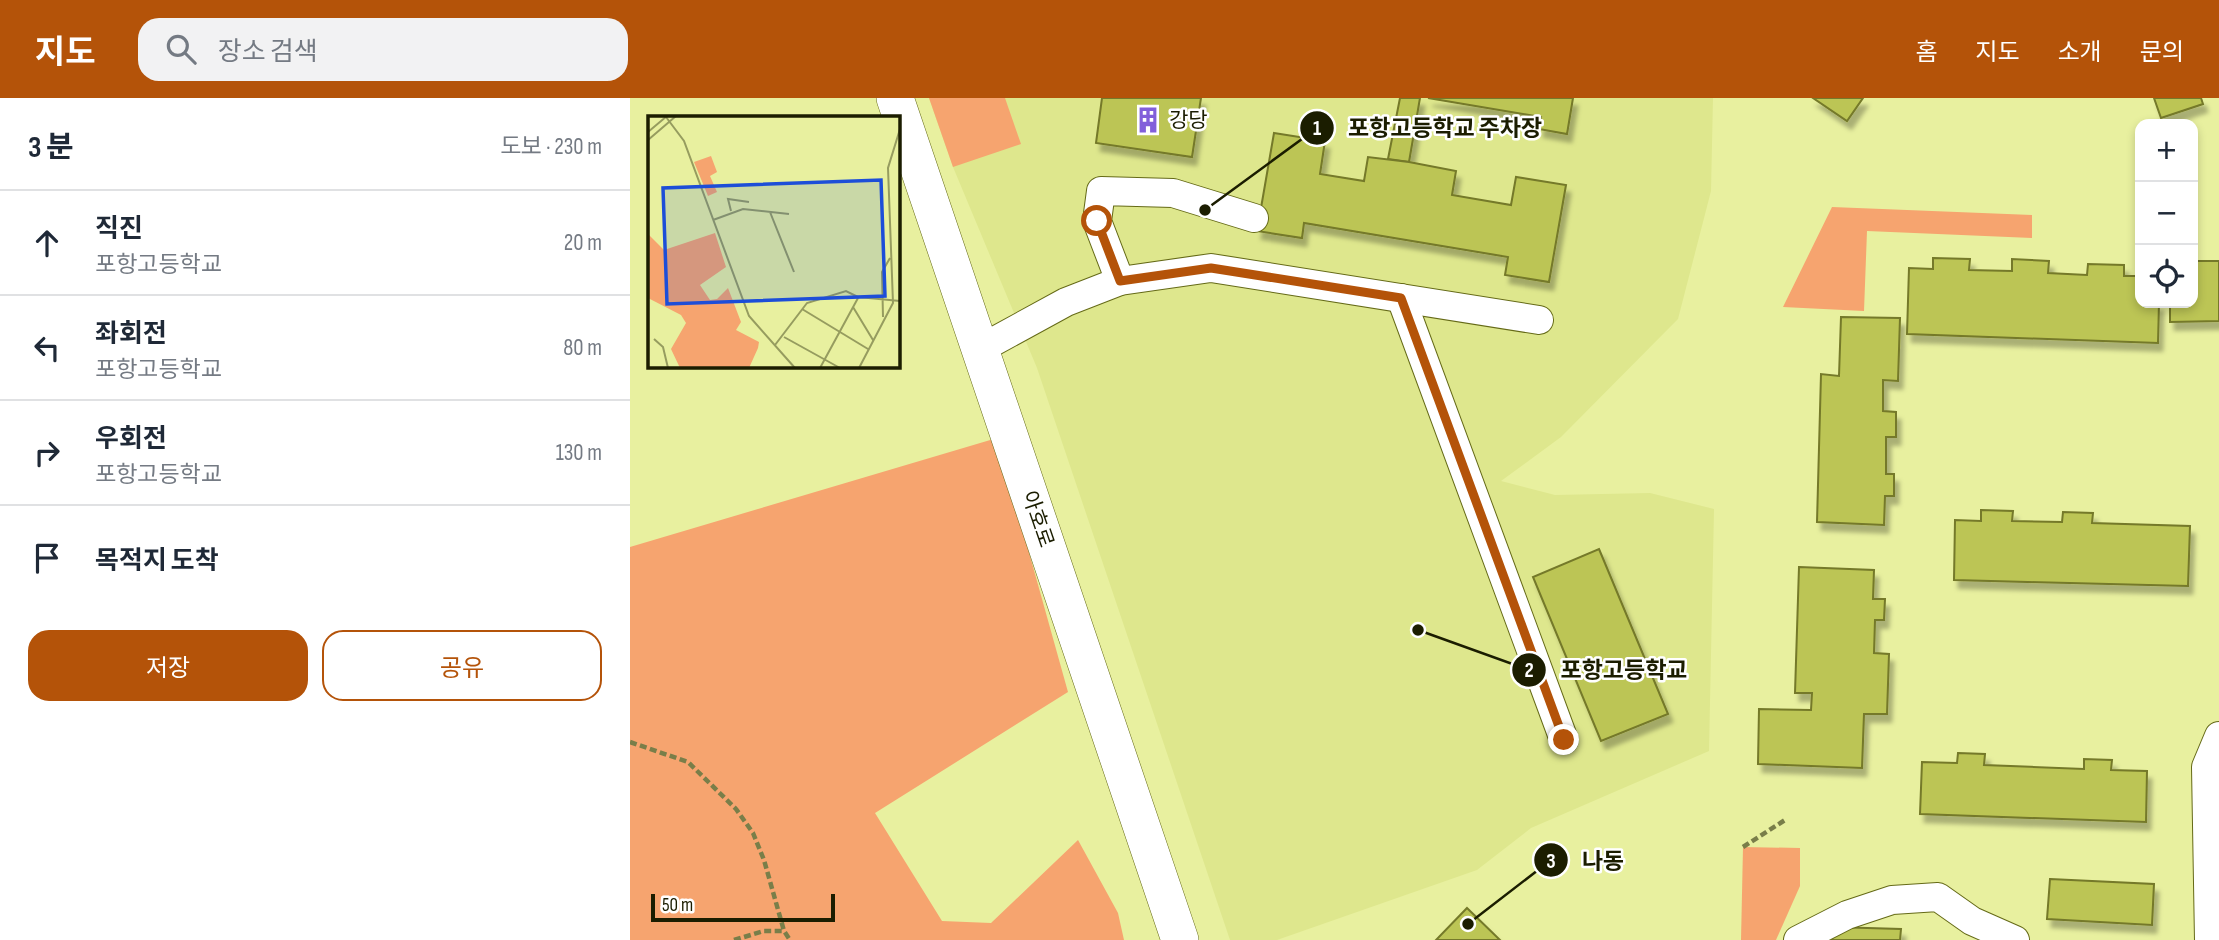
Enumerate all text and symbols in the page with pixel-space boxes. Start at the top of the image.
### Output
search box [138,18,628,81]
icon: search [162,30,200,68]
text: 지도 [35,33,96,73]
text: 장소 검색 [218,37,318,68]
text: 홈 [1915,38,1937,67]
text: 지도 [1975,38,2020,67]
text: 소개 [2058,38,2102,67]
text: 문의 [2140,38,2184,67]
building icon: 강당 [1133,105,1163,135]
callout: 포항고등학교 주차장 [1299,106,1556,150]
place label: 강당 [1169,108,1208,133]
text: 포항고등학교 주차장 [1348,115,1542,143]
inset map [648,116,900,368]
text: 1 [1313,116,1321,141]
map controls [2135,119,2198,308]
button: + [2135,119,2198,182]
text: 3 분 [28,130,74,166]
text: 도보 · 230 m [500,133,602,161]
button: − [2135,182,2198,245]
route start [1081,205,1112,236]
text: 직진 [95,214,143,245]
icon: ahead [28,224,66,262]
text: 20 m [564,229,602,257]
button: locate [2135,245,2198,308]
text: 포항고등학교 [95,251,222,279]
text: 좌회전 [95,319,167,350]
icon: left [28,329,66,367]
text: 80 m [563,334,602,362]
text: 포항고등학교 [95,356,222,384]
text: 우회전 [95,424,167,455]
icon: right [28,434,66,472]
text: 130 m [556,439,602,467]
text: 포항고등학교 [95,461,222,489]
street label: 아호로 [1016,488,1059,551]
icon: arrive [28,539,66,577]
text: 목적지 도착 [95,546,219,577]
button: 저장 [28,630,308,701]
button: 공유 [322,630,602,701]
callout: 포항고등학교 [1512,648,1702,692]
text: 포항고등학교 [1561,657,1687,685]
text: 2 [1524,658,1534,683]
route end [1548,724,1579,755]
callout: 나동 [1533,838,1638,882]
text: 나동 [1582,848,1624,876]
text: 3 [1546,849,1556,874]
scale bar [651,891,835,923]
text: 50 m [662,894,693,917]

